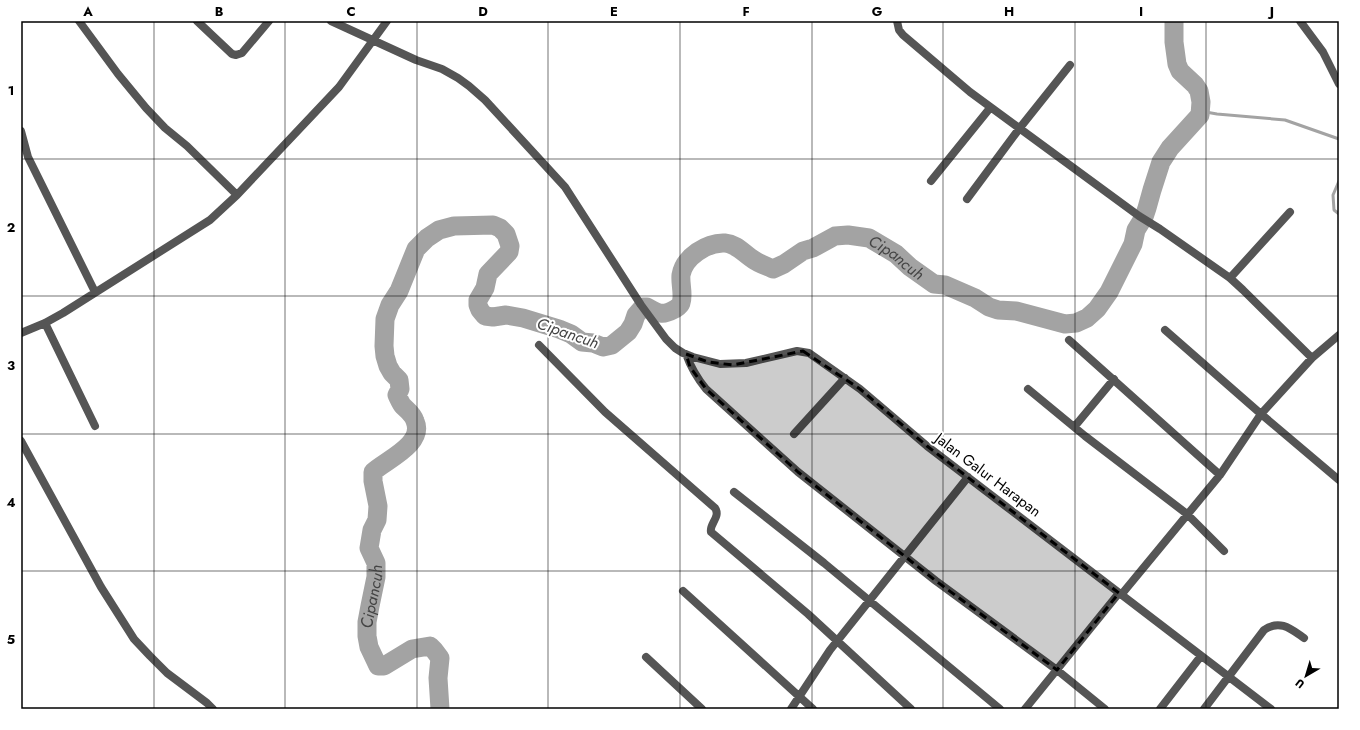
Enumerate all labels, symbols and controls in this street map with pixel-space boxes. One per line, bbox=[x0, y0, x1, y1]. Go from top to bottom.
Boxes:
text: A bbox=[82, 2, 93, 21]
text: B bbox=[215, 2, 224, 21]
text: C bbox=[346, 2, 356, 21]
text: D bbox=[478, 2, 488, 21]
text: E bbox=[610, 2, 618, 21]
text: F bbox=[742, 2, 750, 21]
text: G bbox=[872, 2, 883, 21]
text: H bbox=[1004, 2, 1014, 21]
text: I bbox=[1139, 2, 1143, 21]
text: J bbox=[1267, 2, 1274, 21]
text: 1 bbox=[8, 81, 14, 100]
text: 2 bbox=[7, 218, 15, 237]
water label: Cipancuh bbox=[864, 229, 929, 285]
water label: Cipancuh bbox=[534, 312, 602, 354]
text: 3 bbox=[7, 356, 15, 375]
street label: Jalan Galur Harapan bbox=[929, 427, 1046, 522]
text: 4 bbox=[6, 493, 16, 512]
water label: Cipancuh bbox=[356, 565, 388, 628]
text: 5 bbox=[7, 630, 15, 649]
north arrow bbox=[1286, 656, 1326, 696]
text: U bbox=[1292, 675, 1308, 693]

